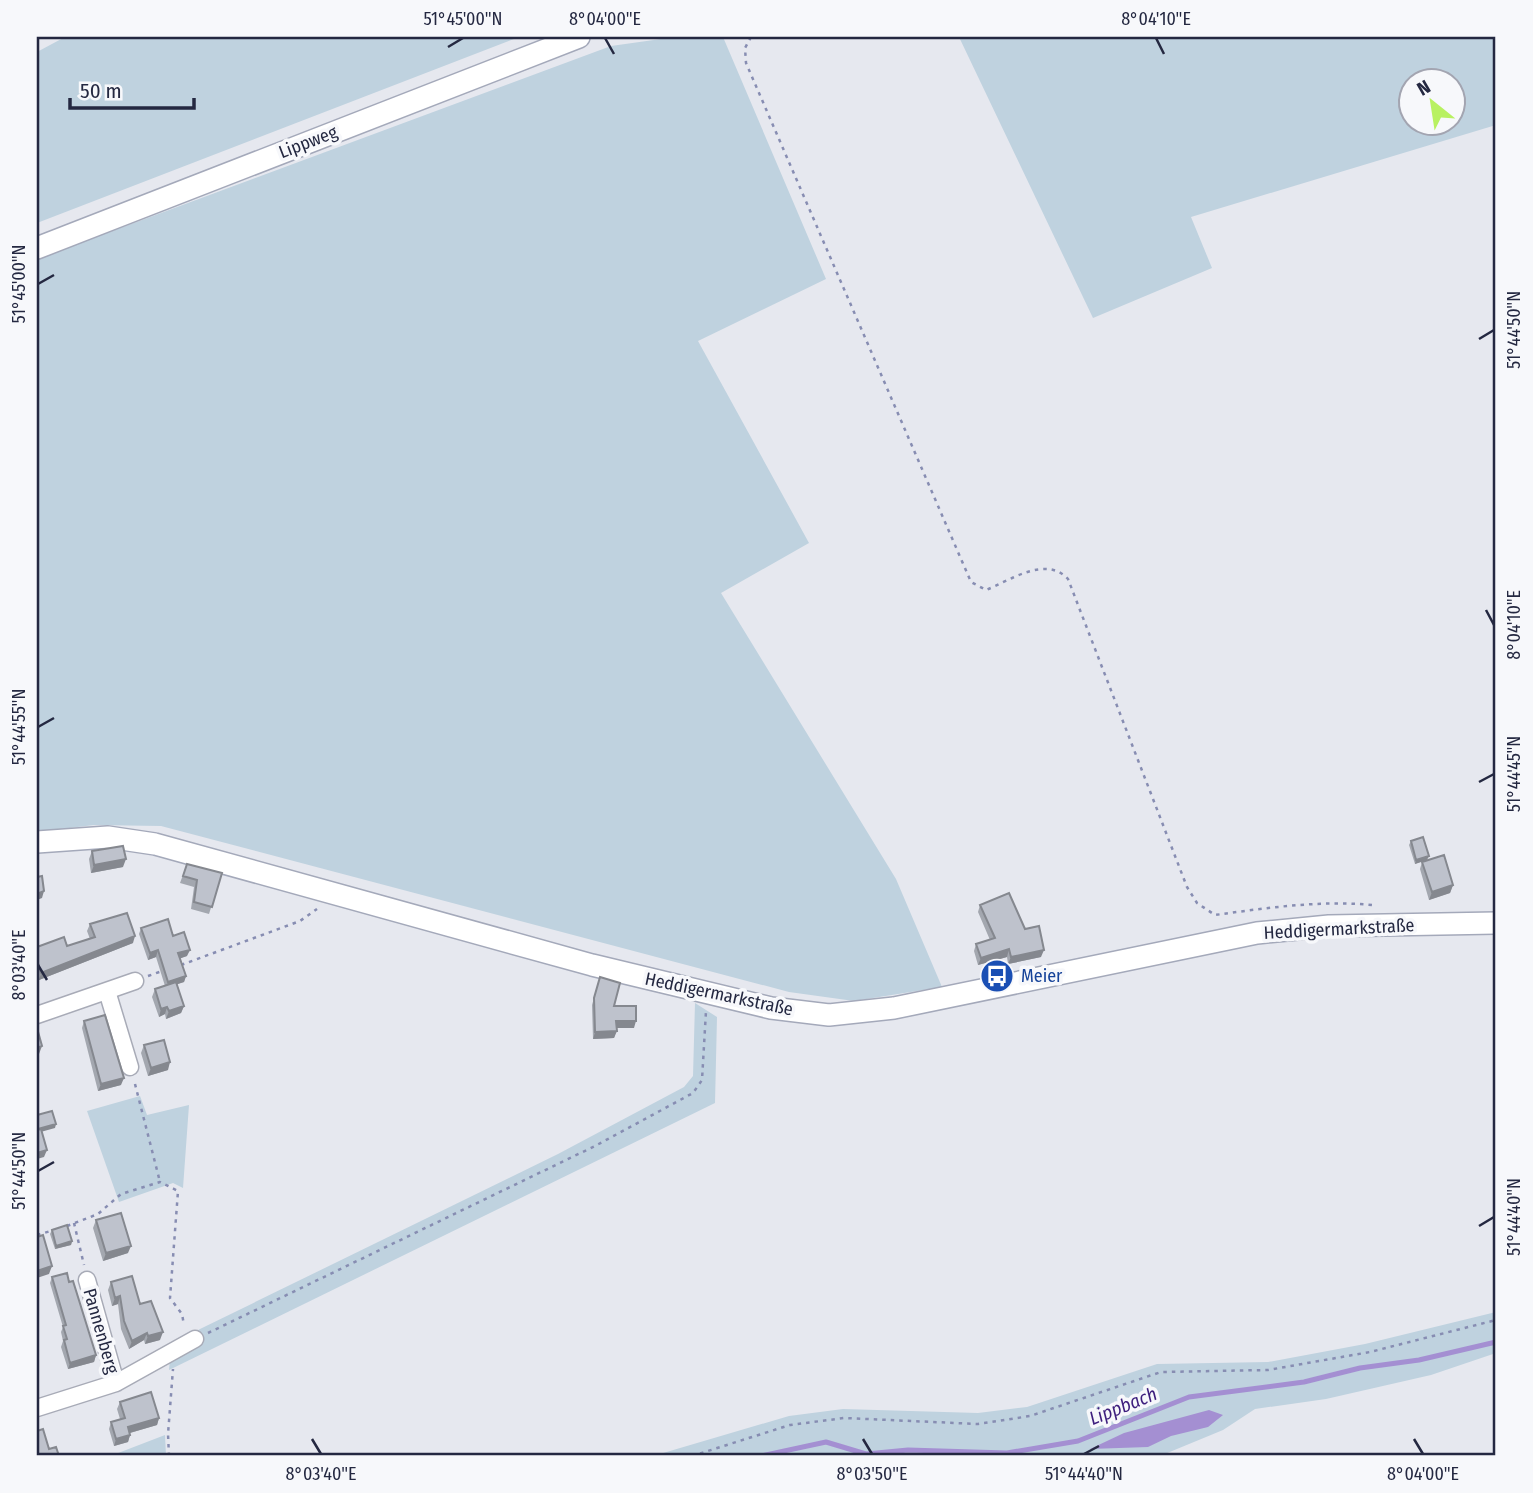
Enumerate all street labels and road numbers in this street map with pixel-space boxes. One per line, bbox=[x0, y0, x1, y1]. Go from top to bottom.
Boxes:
street label: Lippweg bbox=[276, 121, 341, 163]
street label: Heddigermarkstraße bbox=[1263, 914, 1415, 944]
street label: Heddigermarkstraße bbox=[643, 968, 795, 1020]
street label: Pannenberg bbox=[78, 1286, 124, 1377]

